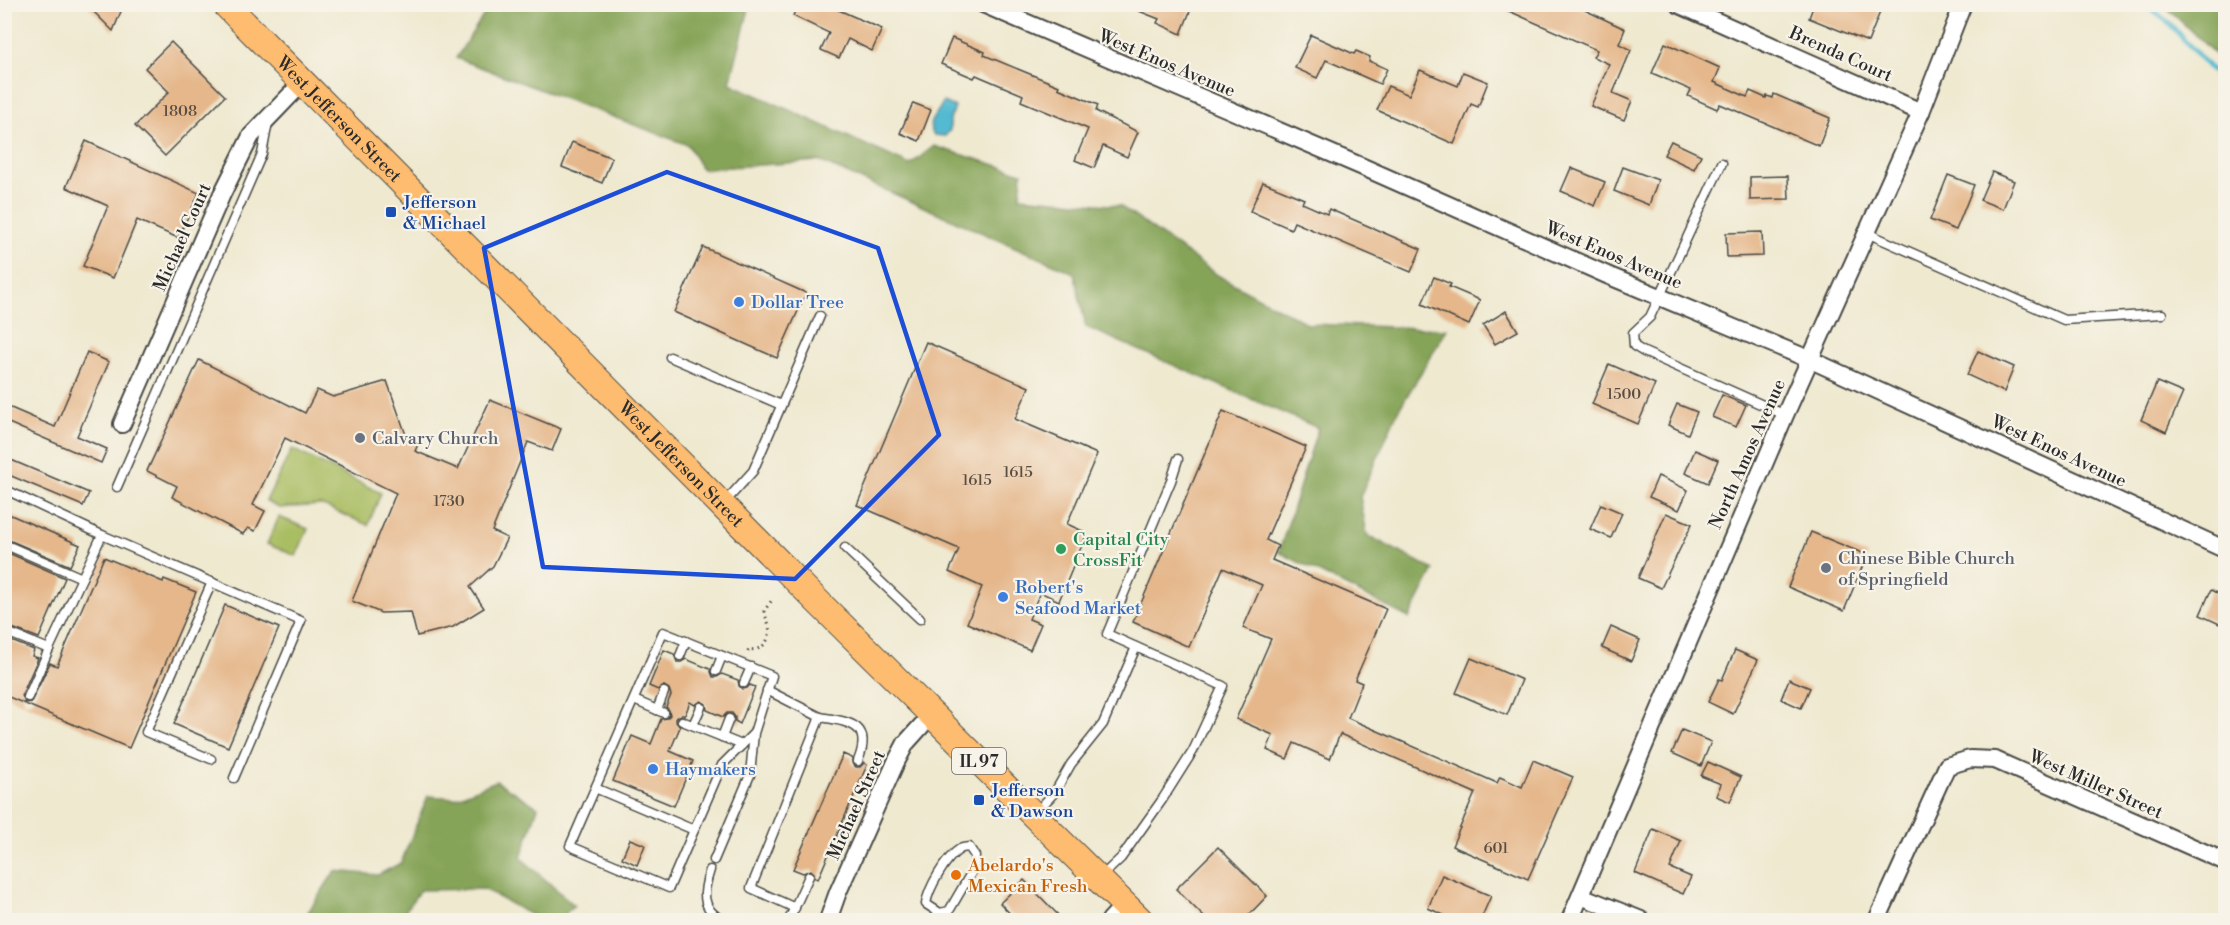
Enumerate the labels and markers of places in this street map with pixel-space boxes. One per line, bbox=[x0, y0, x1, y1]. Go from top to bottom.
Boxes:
place label: Jefferson & Michael bbox=[402, 191, 487, 235]
marker: Jefferson & Michael bbox=[384, 205, 398, 219]
place label: Dollar Tree bbox=[751, 291, 844, 314]
marker: Dollar Tree bbox=[732, 295, 746, 309]
place label: Calvary Church bbox=[372, 427, 499, 450]
marker: Calvary Church bbox=[353, 431, 367, 445]
place label: Capital City CrossFit bbox=[1073, 528, 1169, 572]
marker: Capital City CrossFit bbox=[1054, 542, 1068, 556]
place label: Chinese Bible Church of Springfield bbox=[1838, 547, 2015, 591]
marker: Chinese Bible Church of Springfield bbox=[1819, 561, 1833, 575]
place label: Robert's Seafood Market bbox=[1015, 576, 1142, 620]
marker: Robert's Seafood Market bbox=[996, 590, 1010, 604]
place label: Haymakers bbox=[665, 758, 756, 781]
marker: Haymakers bbox=[646, 762, 660, 776]
place label: Jefferson & Dawson bbox=[990, 779, 1074, 823]
marker: Jefferson & Dawson bbox=[972, 793, 986, 807]
place label: Abelardo's Mexican Fresh bbox=[967, 854, 1088, 898]
marker: Abelardo's Mexican Fresh bbox=[949, 868, 963, 882]

